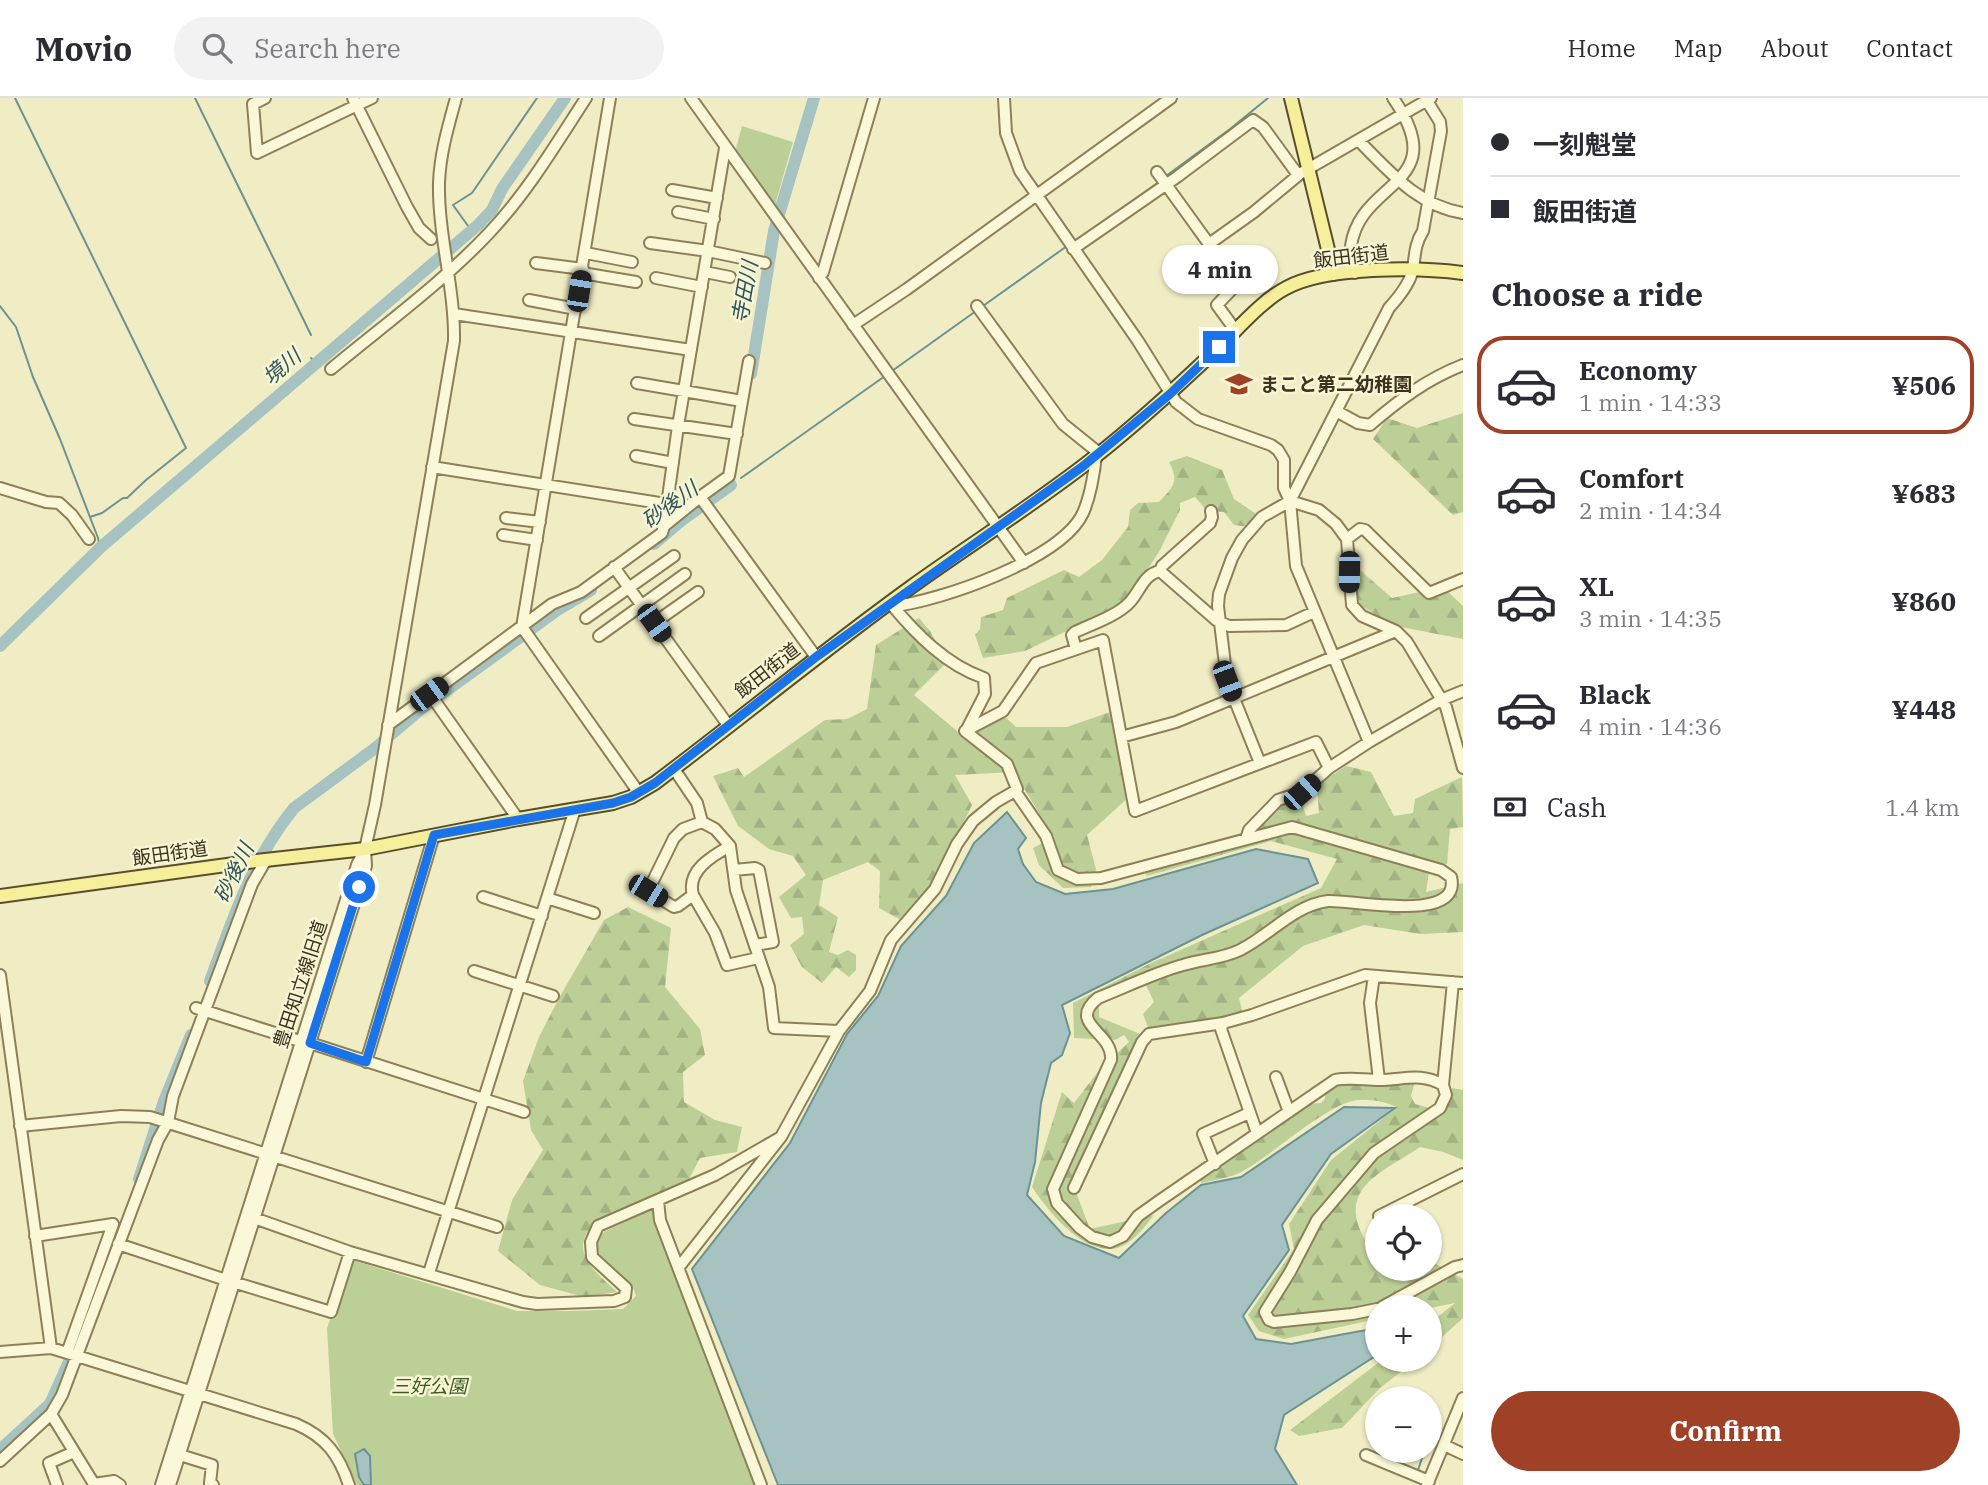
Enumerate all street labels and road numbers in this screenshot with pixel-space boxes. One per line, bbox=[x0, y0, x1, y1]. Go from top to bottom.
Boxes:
street label: 飯田街道 bbox=[1312, 239, 1390, 273]
street label: 飯田街道 bbox=[730, 637, 804, 703]
street label: 飯田街道 bbox=[131, 836, 209, 870]
street label: 豊田知立線旧道 bbox=[268, 917, 332, 1051]

